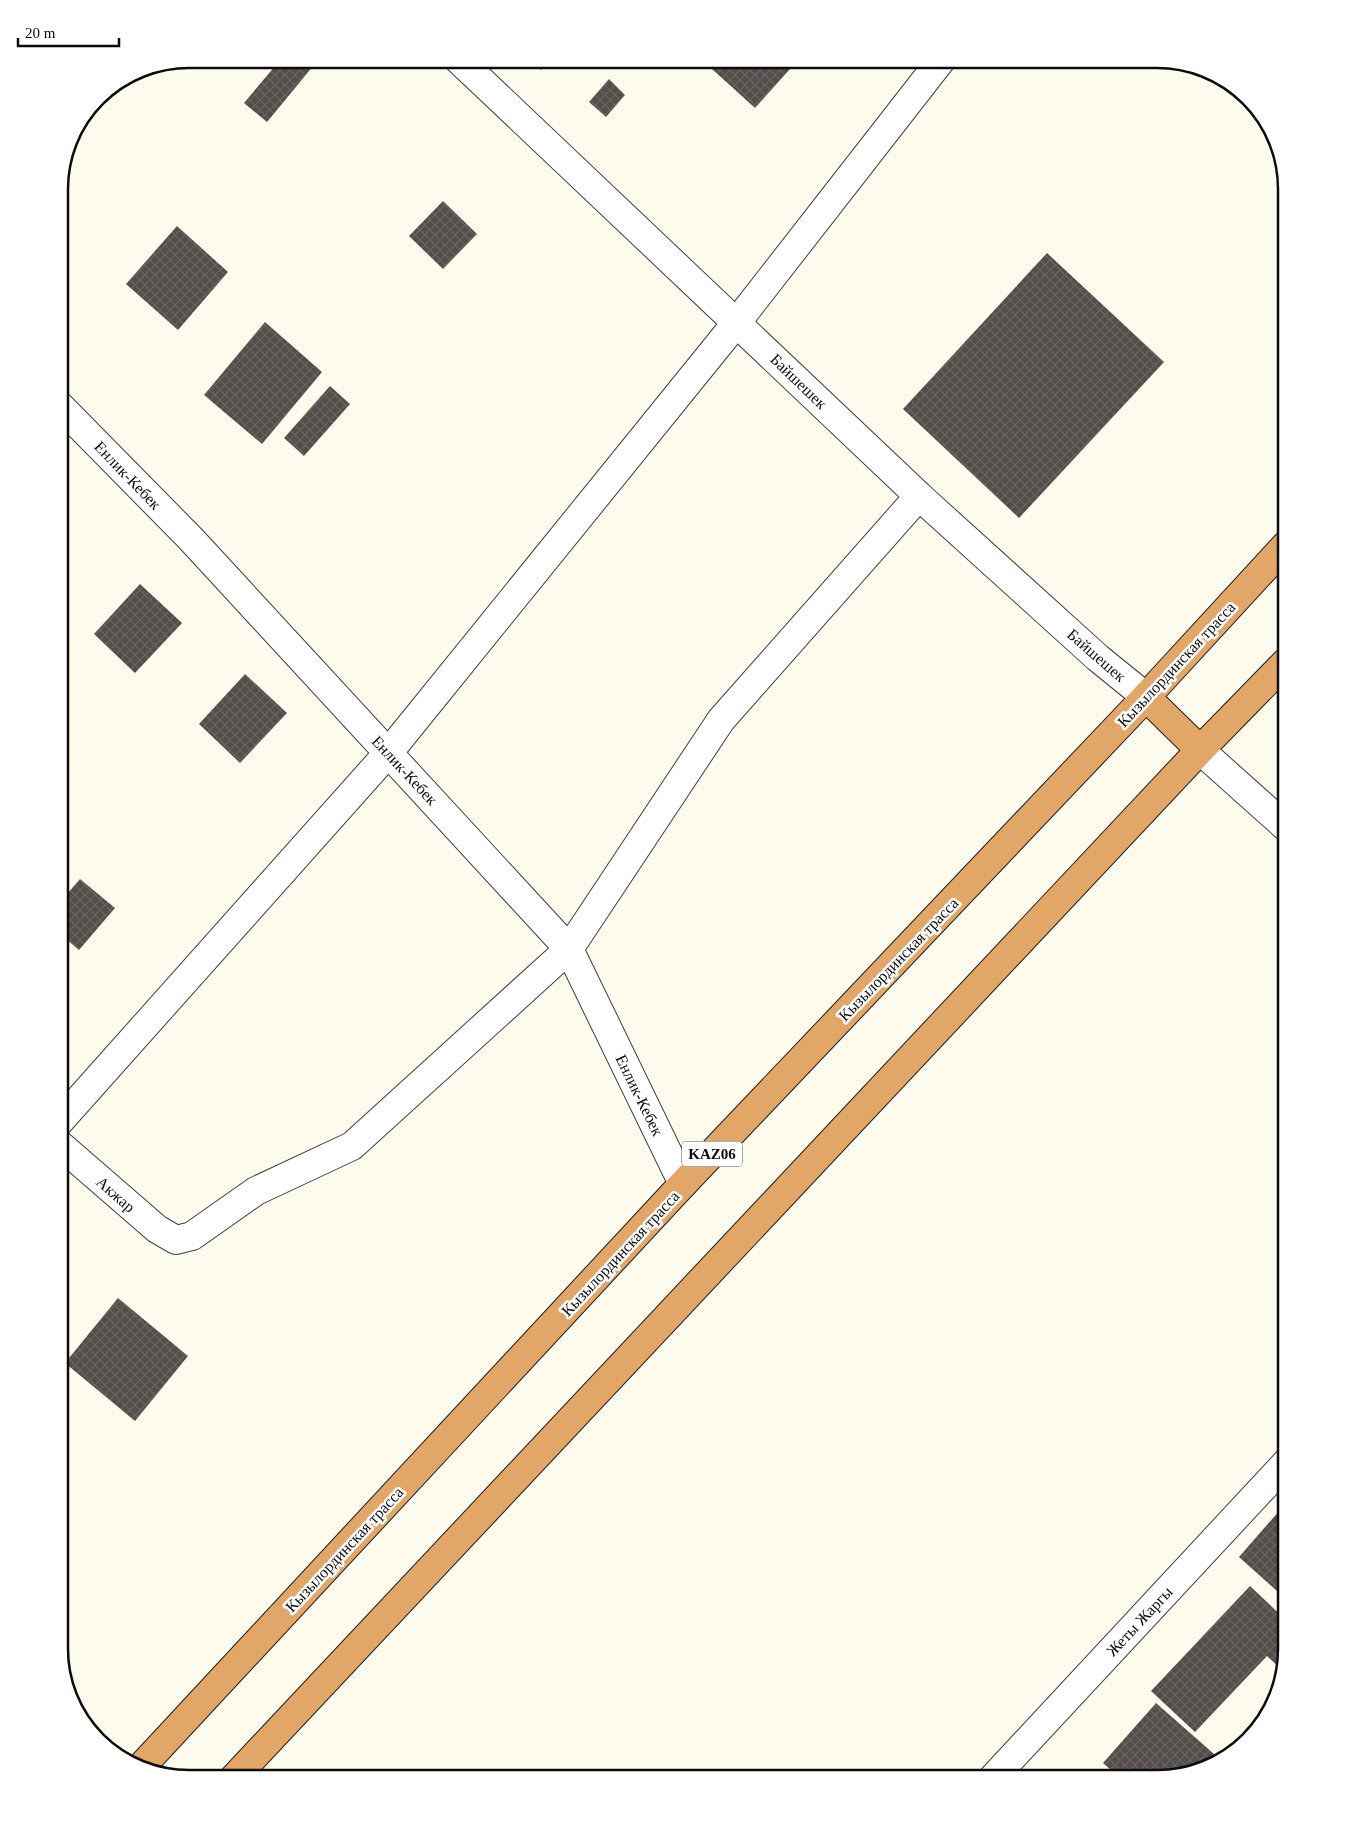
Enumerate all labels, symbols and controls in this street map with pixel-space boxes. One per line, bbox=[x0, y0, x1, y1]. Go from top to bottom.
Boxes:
scale bar bbox=[18, 15, 119, 47]
text: 20 m bbox=[25, 25, 56, 41]
street label: Байшешек bbox=[767, 350, 830, 412]
street label: Енлик-Кебек bbox=[91, 438, 164, 513]
street label: Кызылординская трасса bbox=[1114, 598, 1239, 731]
street label: Байшешек bbox=[1064, 626, 1129, 685]
street label: Енлик-Кебек bbox=[368, 732, 441, 808]
street label: Кызылординская трасса bbox=[835, 894, 962, 1025]
street label: Енлик-Кебек bbox=[613, 1052, 667, 1139]
road number: KАZ06 bbox=[682, 1142, 742, 1166]
street label: Акжар bbox=[92, 1173, 138, 1216]
street label: Кызылординская трасса bbox=[558, 1187, 683, 1320]
street label: Кызылординская трасса bbox=[282, 1483, 407, 1616]
street label: Жеты Жаргы bbox=[1103, 1583, 1177, 1660]

